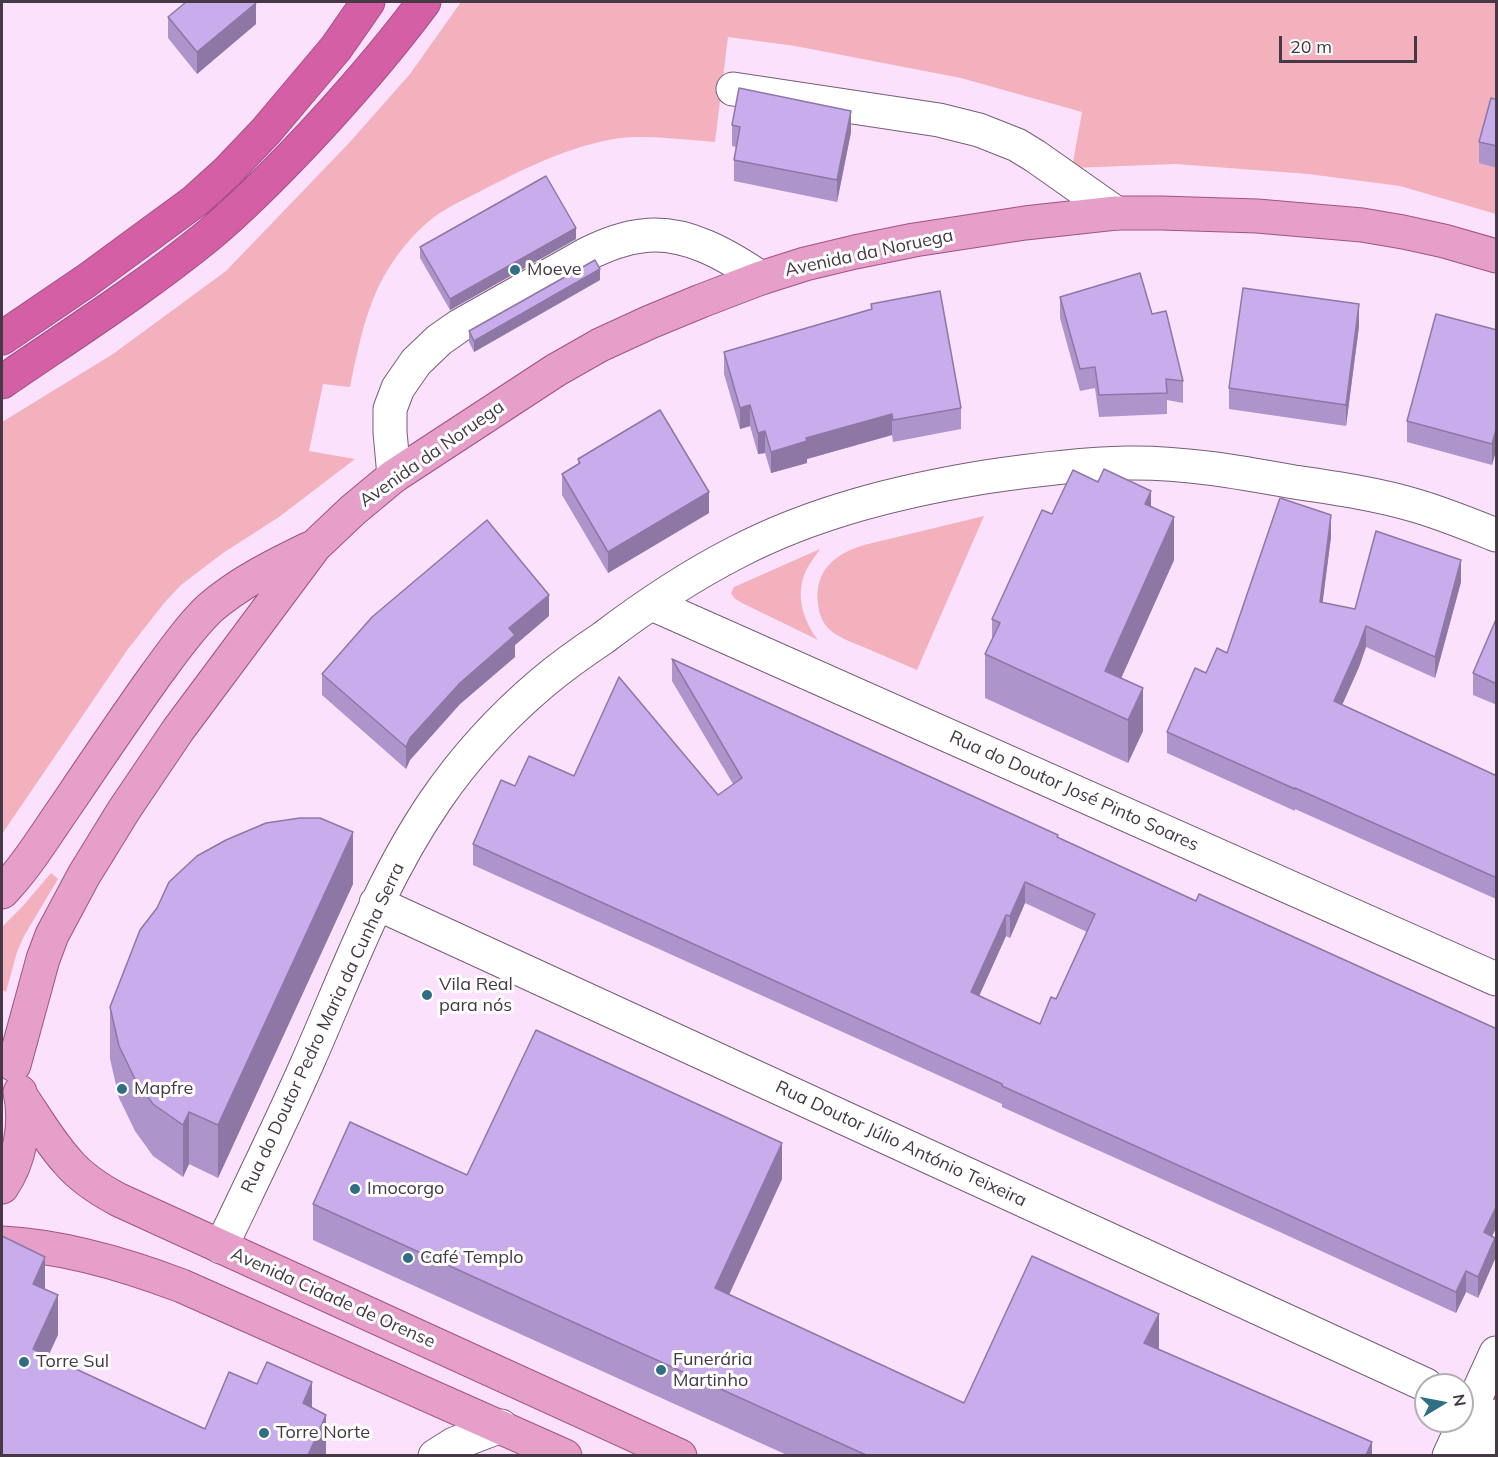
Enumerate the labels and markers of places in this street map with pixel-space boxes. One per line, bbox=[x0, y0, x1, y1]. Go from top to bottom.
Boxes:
place label: Moeve bbox=[527, 259, 582, 281]
marker: Moeve bbox=[508, 263, 522, 277]
place label: Vila Real para nós bbox=[439, 974, 513, 1016]
marker: Vila Real para nós bbox=[420, 988, 434, 1002]
place label: Mapfre bbox=[134, 1078, 193, 1100]
marker: Mapfre bbox=[115, 1082, 129, 1096]
place label: Imocorgo bbox=[367, 1178, 444, 1200]
marker: Imocorgo bbox=[348, 1182, 362, 1196]
place label: Café Templo bbox=[420, 1247, 524, 1269]
marker: Café Templo bbox=[401, 1251, 415, 1265]
place label: Funerária Martinho bbox=[673, 1349, 753, 1392]
place label: Torre Sul bbox=[36, 1351, 109, 1373]
marker: Torre Sul bbox=[17, 1355, 31, 1369]
marker: Funerária Martinho bbox=[654, 1363, 668, 1377]
place label: Torre Norte bbox=[276, 1422, 370, 1444]
marker: Torre Norte bbox=[257, 1426, 271, 1440]

